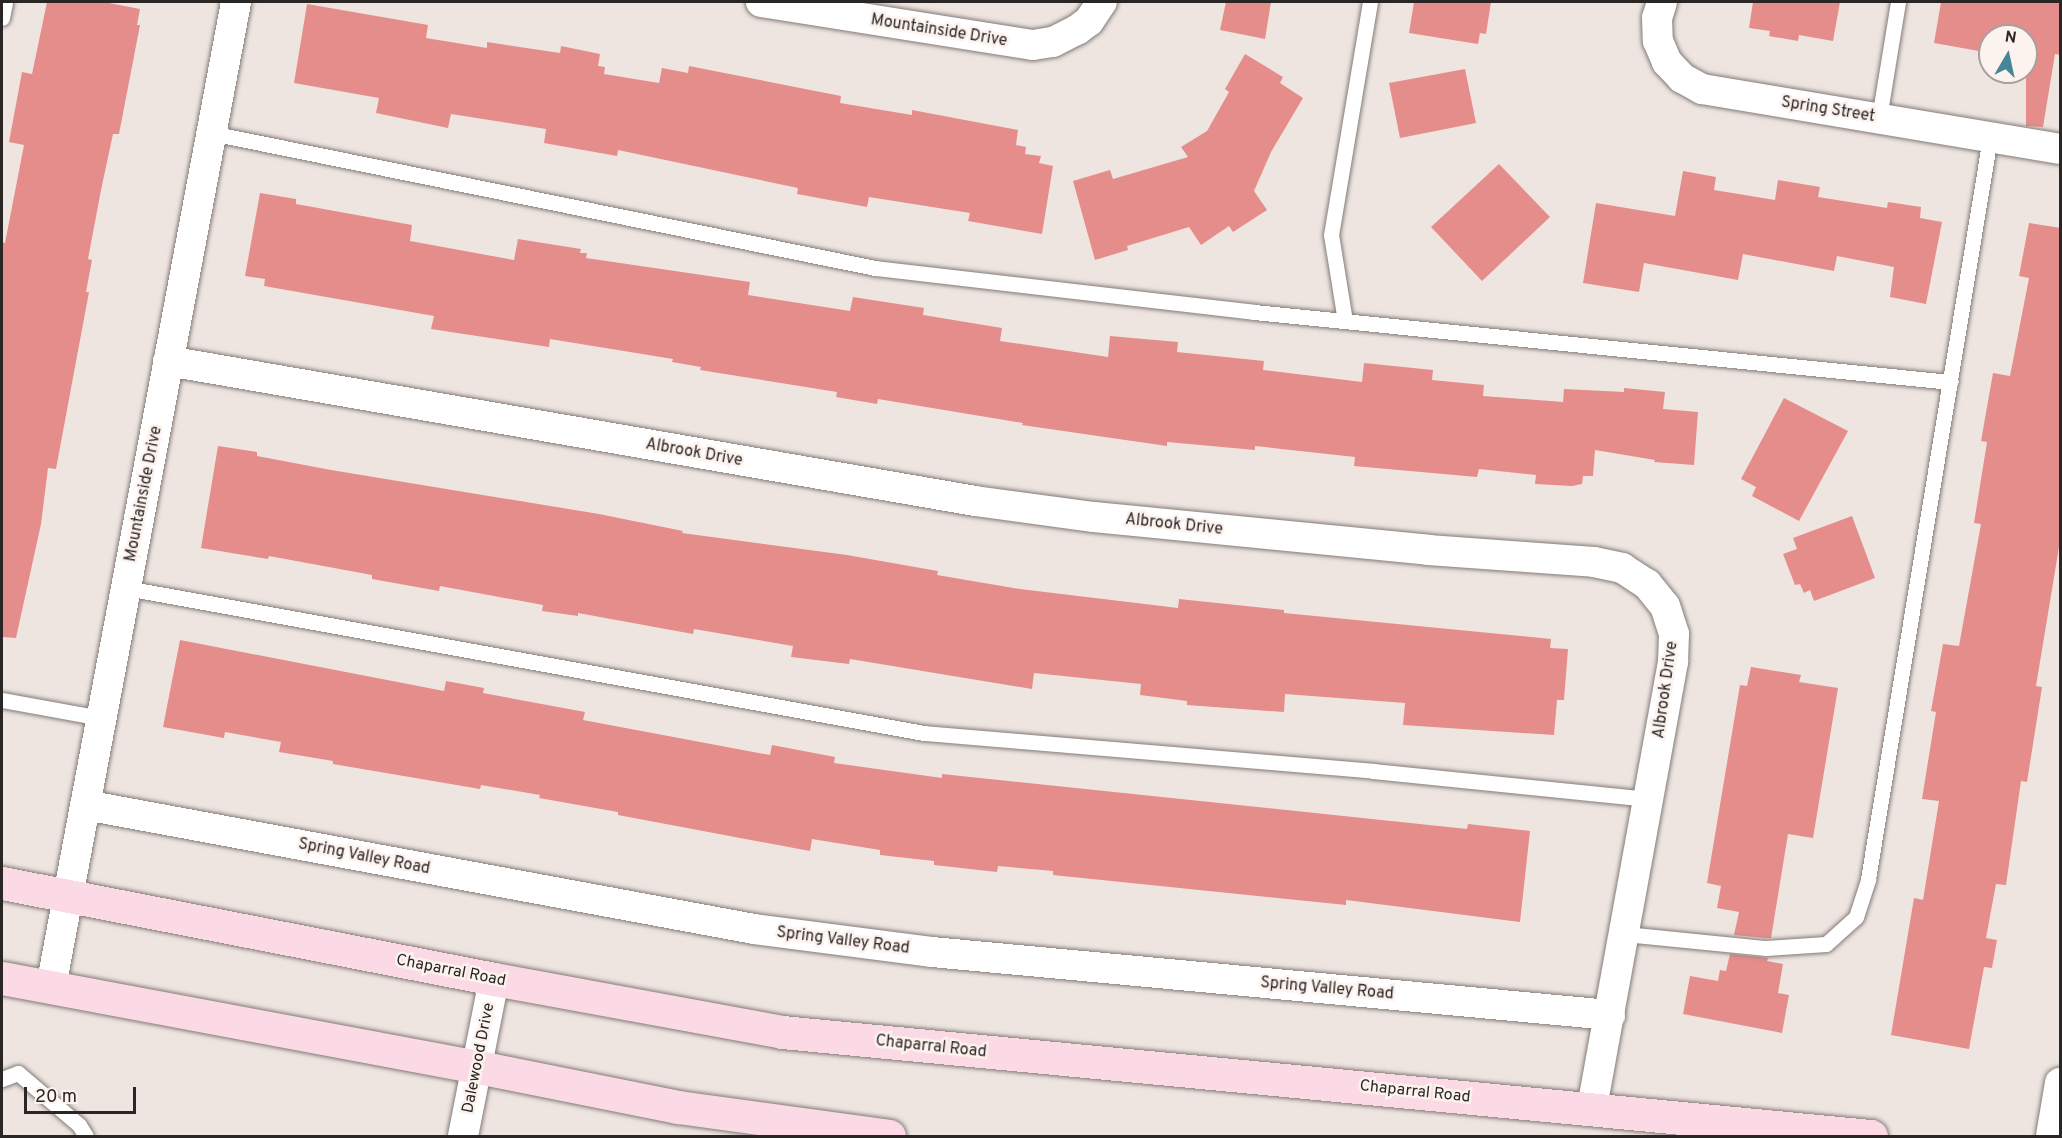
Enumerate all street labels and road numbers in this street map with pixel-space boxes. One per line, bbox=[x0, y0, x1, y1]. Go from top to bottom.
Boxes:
street label: Mountainside Drive bbox=[869, 11, 1009, 51]
street label: Spring Street bbox=[1780, 93, 1876, 127]
street label: Mountainside Drive bbox=[121, 424, 167, 564]
street label: Albrook Drive bbox=[644, 435, 744, 471]
street label: Albrook Drive bbox=[1124, 510, 1224, 540]
street label: Albrook Drive bbox=[1650, 640, 1682, 740]
street label: Spring Valley Road bbox=[296, 835, 432, 879]
street label: Spring Valley Road bbox=[775, 923, 911, 959]
street label: Chaparral Road bbox=[394, 951, 508, 991]
street label: Spring Valley Road bbox=[1259, 974, 1395, 1004]
street label: Dalewood Drive bbox=[459, 1001, 499, 1115]
street label: Chaparral Road bbox=[875, 1032, 987, 1062]
street label: Chaparral Road bbox=[1359, 1077, 1471, 1107]

